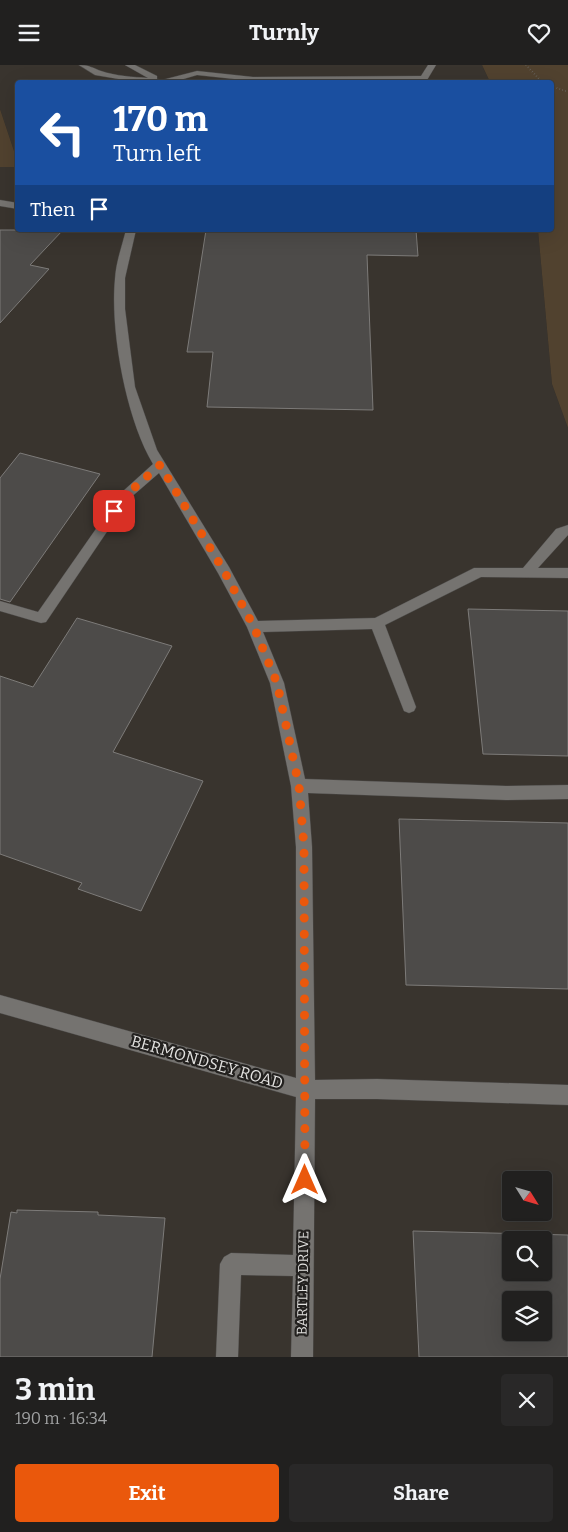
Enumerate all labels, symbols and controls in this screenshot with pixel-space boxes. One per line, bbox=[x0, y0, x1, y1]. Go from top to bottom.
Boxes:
icon: menu bbox=[15, 19, 43, 47]
text: Turnly bbox=[249, 19, 319, 46]
icon: heart bbox=[525, 19, 553, 47]
text: 170 m bbox=[113, 98, 208, 140]
icon: left bbox=[30, 100, 95, 165]
text: Turn left bbox=[113, 140, 201, 167]
icon: arrive bbox=[85, 195, 113, 223]
text: Then bbox=[30, 198, 75, 221]
pin bbox=[93, 490, 135, 532]
icon: arrive bbox=[100, 497, 128, 525]
street label: BERMONDSEY ROAD bbox=[129, 1031, 285, 1093]
position arrow bbox=[278, 1153, 330, 1205]
north arrow bbox=[502, 1171, 552, 1221]
map controls bbox=[502, 1171, 552, 1341]
street label: BARTLEY DRIVE bbox=[294, 1231, 312, 1335]
button: search bbox=[502, 1231, 552, 1281]
button: layers bbox=[502, 1291, 552, 1341]
text: 3 min bbox=[15, 1372, 95, 1408]
button: close bbox=[501, 1374, 553, 1426]
text: 190 m · 16:34 bbox=[15, 1409, 107, 1428]
button: Exit bbox=[15, 1464, 279, 1522]
button: Share bbox=[289, 1464, 553, 1522]

